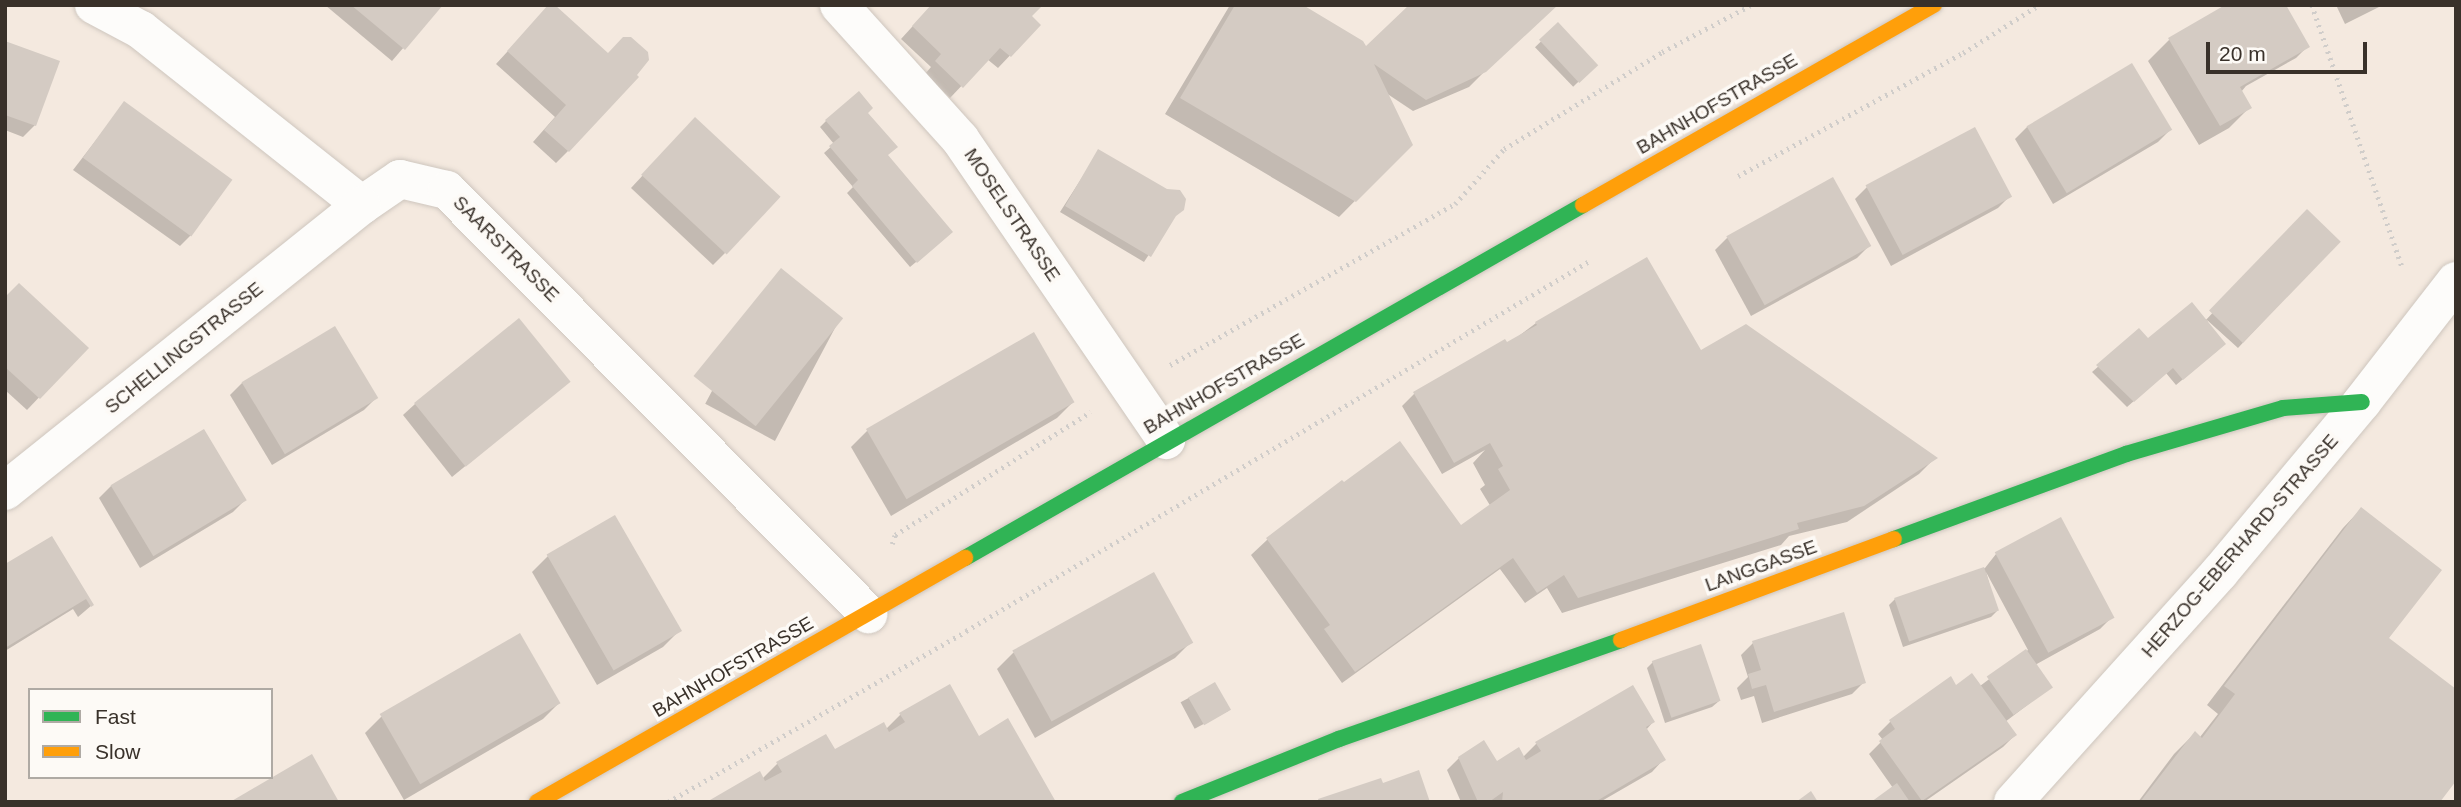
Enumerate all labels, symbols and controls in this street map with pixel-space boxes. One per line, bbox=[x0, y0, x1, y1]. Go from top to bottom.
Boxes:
scale bar bbox=[2209, 28, 2370, 72]
text: 20 m bbox=[2219, 42, 2266, 65]
street label: BAHNHOFSTRASSE bbox=[1633, 49, 1801, 159]
street label: MOSELSTRASSE bbox=[959, 144, 1065, 286]
street label: SAARSTRASSE bbox=[448, 191, 564, 307]
street label: SCHELLINGSTRASSE bbox=[101, 277, 267, 419]
street label: BAHNHOFSTRASSE bbox=[1140, 329, 1308, 439]
street label: HERZOG-EBERHARD-STRASSE bbox=[2137, 430, 2343, 662]
street label: LANGGASSE bbox=[1702, 535, 1820, 597]
street label: BAHNHOFSTRASSE bbox=[649, 612, 817, 722]
legend bbox=[28, 688, 273, 779]
text: Fast bbox=[95, 705, 136, 728]
text: Slow bbox=[95, 740, 141, 763]

